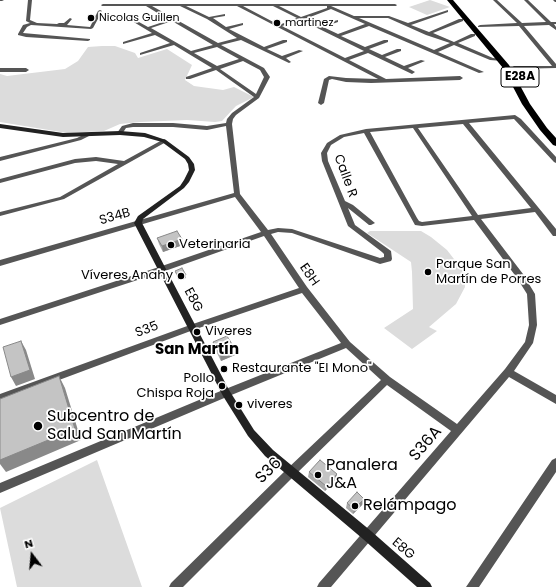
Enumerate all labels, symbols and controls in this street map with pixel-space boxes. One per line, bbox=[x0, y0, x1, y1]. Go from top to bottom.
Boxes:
place label: Nicolas Guillen bbox=[99, 11, 180, 25]
marker: Nicolas Guillen bbox=[86, 13, 96, 23]
place label: martinez bbox=[285, 16, 333, 30]
marker: martinez bbox=[272, 18, 282, 28]
road number: E28A bbox=[501, 67, 539, 87]
street label: Calle R bbox=[330, 152, 360, 200]
street label: S34B bbox=[98, 205, 132, 229]
place label: Veterinaria bbox=[179, 237, 251, 253]
marker: Veterinaria bbox=[166, 240, 176, 250]
place label: Parque San Martín de Porres bbox=[436, 257, 541, 288]
street label: E8H bbox=[296, 261, 322, 289]
marker: Parque San Martín de Porres bbox=[423, 267, 433, 277]
place label: Víveres Anahy bbox=[81, 268, 173, 284]
marker: Víveres Anahy bbox=[176, 271, 186, 281]
street label: E8G bbox=[180, 285, 206, 315]
street label: S35 bbox=[133, 319, 161, 341]
place label: Viveres bbox=[205, 324, 252, 340]
marker: Viveres bbox=[192, 327, 202, 337]
district label: San Martín bbox=[155, 341, 239, 359]
place label: Restaurante "El Mono" bbox=[232, 361, 372, 377]
marker: Restaurante "El Mono" bbox=[219, 364, 229, 374]
place label: Pollo Chispa Roja bbox=[136, 371, 214, 402]
marker: Pollo Chispa Roja bbox=[217, 381, 227, 391]
place label: viveres bbox=[247, 397, 293, 413]
marker: viveres bbox=[234, 400, 244, 410]
place label: Subcentro de Salud San Martín bbox=[47, 407, 182, 445]
marker: Subcentro de Salud San Martín bbox=[32, 420, 44, 432]
street label: S36A bbox=[406, 423, 446, 465]
street label: S36 bbox=[252, 454, 286, 488]
place label: Panalera J&A bbox=[326, 456, 398, 494]
marker: Panalera J&A bbox=[313, 470, 323, 480]
place label: Relámpago bbox=[363, 496, 457, 516]
marker: Relámpago bbox=[350, 501, 360, 511]
north arrow bbox=[12, 535, 52, 575]
text: N bbox=[23, 535, 35, 552]
street label: E8G bbox=[388, 535, 418, 563]

